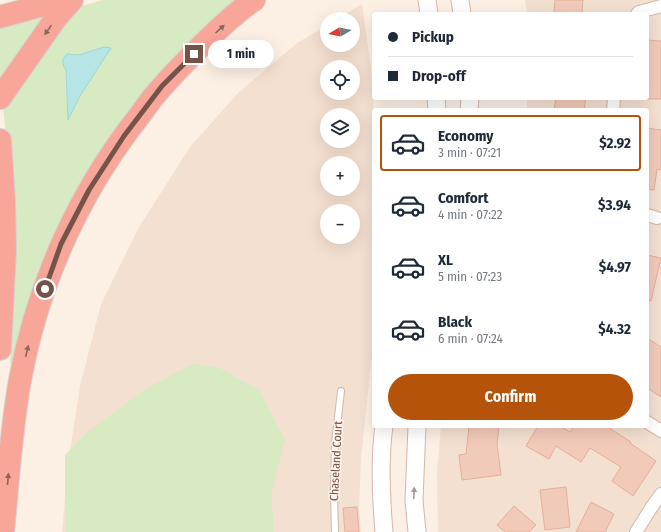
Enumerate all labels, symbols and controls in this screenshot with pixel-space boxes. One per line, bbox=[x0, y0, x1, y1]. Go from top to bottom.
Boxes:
north arrow bbox=[320, 12, 360, 52]
map controls bbox=[320, 12, 360, 244]
one-way arrow bbox=[215, 24, 226, 33]
one-way arrow bbox=[44, 25, 52, 35]
text: Pickup bbox=[412, 28, 454, 46]
callout: 1 min bbox=[208, 40, 274, 68]
route end bbox=[185, 45, 203, 63]
text: 1 min bbox=[227, 46, 255, 61]
button: locate bbox=[320, 60, 360, 100]
text: Drop-off bbox=[412, 67, 466, 85]
button: layers bbox=[320, 108, 360, 148]
icon: car bbox=[390, 125, 426, 161]
text: Economy bbox=[438, 127, 493, 145]
text: $2.92 bbox=[599, 134, 631, 152]
text: 3 min · 07:21 bbox=[438, 145, 501, 160]
button: + bbox=[320, 156, 360, 196]
icon: car bbox=[390, 187, 426, 223]
text: Comfort bbox=[438, 189, 489, 207]
text: $3.94 bbox=[598, 196, 631, 214]
button: − bbox=[320, 204, 360, 244]
text: 4 min · 07:22 bbox=[438, 207, 502, 222]
icon: car bbox=[390, 249, 426, 285]
text: XL bbox=[438, 251, 453, 269]
text: $4.97 bbox=[599, 258, 631, 276]
text: 5 min · 07:23 bbox=[438, 269, 502, 284]
route start bbox=[36, 280, 54, 298]
icon: car bbox=[390, 311, 426, 347]
text: Black bbox=[438, 313, 472, 331]
text: $4.32 bbox=[598, 320, 631, 338]
text: 6 min · 07:24 bbox=[438, 331, 503, 346]
one-way arrow bbox=[24, 345, 30, 357]
button: Confirm bbox=[388, 374, 633, 420]
street label: Chaseland Court bbox=[327, 420, 345, 501]
one-way arrow bbox=[4, 473, 11, 485]
one-way arrow bbox=[411, 487, 418, 499]

